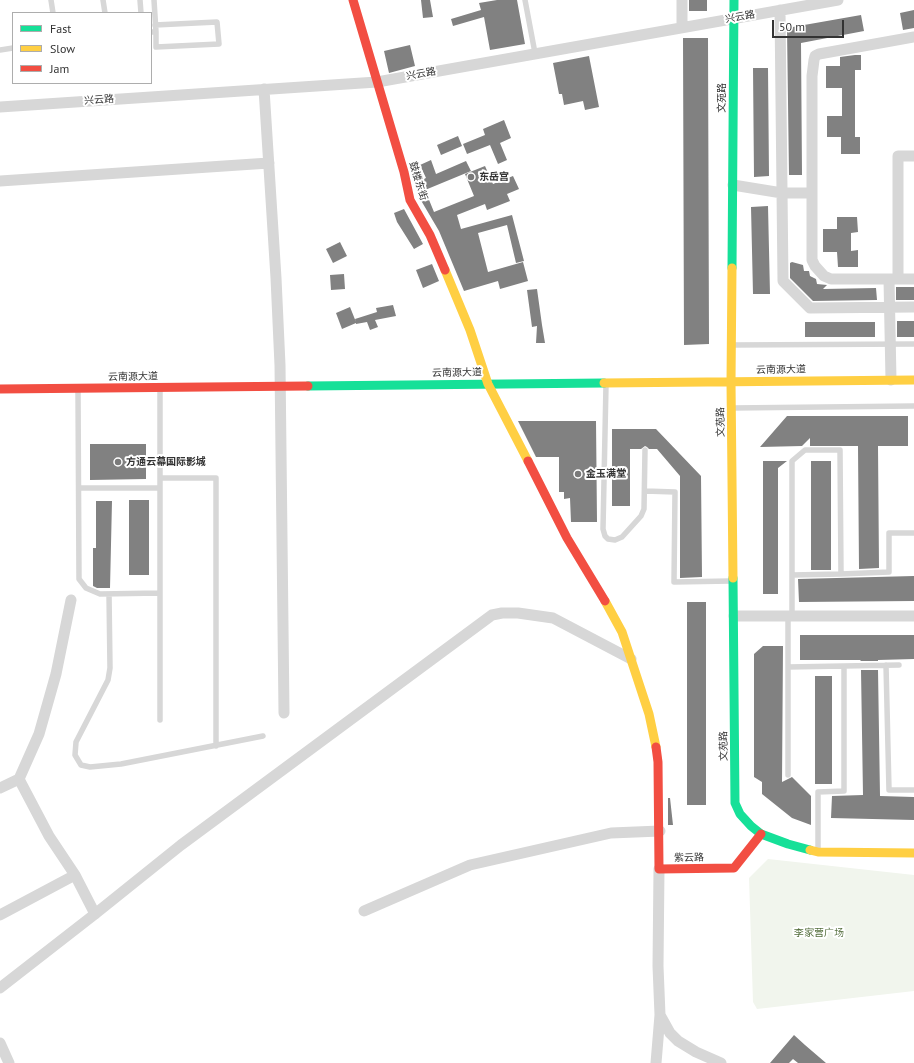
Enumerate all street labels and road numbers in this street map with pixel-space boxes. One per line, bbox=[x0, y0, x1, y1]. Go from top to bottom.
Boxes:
street label: 兴云路 bbox=[724, 8, 756, 26]
street label: 兴云路 bbox=[405, 65, 437, 83]
street label: 文苑路 bbox=[716, 83, 728, 113]
street label: 兴云路 bbox=[84, 93, 114, 107]
street label: 鼓楼东街 bbox=[406, 160, 430, 202]
street label: 云南源大道 bbox=[756, 364, 806, 376]
street label: 云南源大道 bbox=[432, 367, 482, 379]
street label: 云南源大道 bbox=[108, 371, 158, 383]
street label: 文苑路 bbox=[715, 407, 727, 437]
street label: 文苑路 bbox=[718, 731, 730, 761]
street label: 紫云路 bbox=[674, 852, 704, 864]

